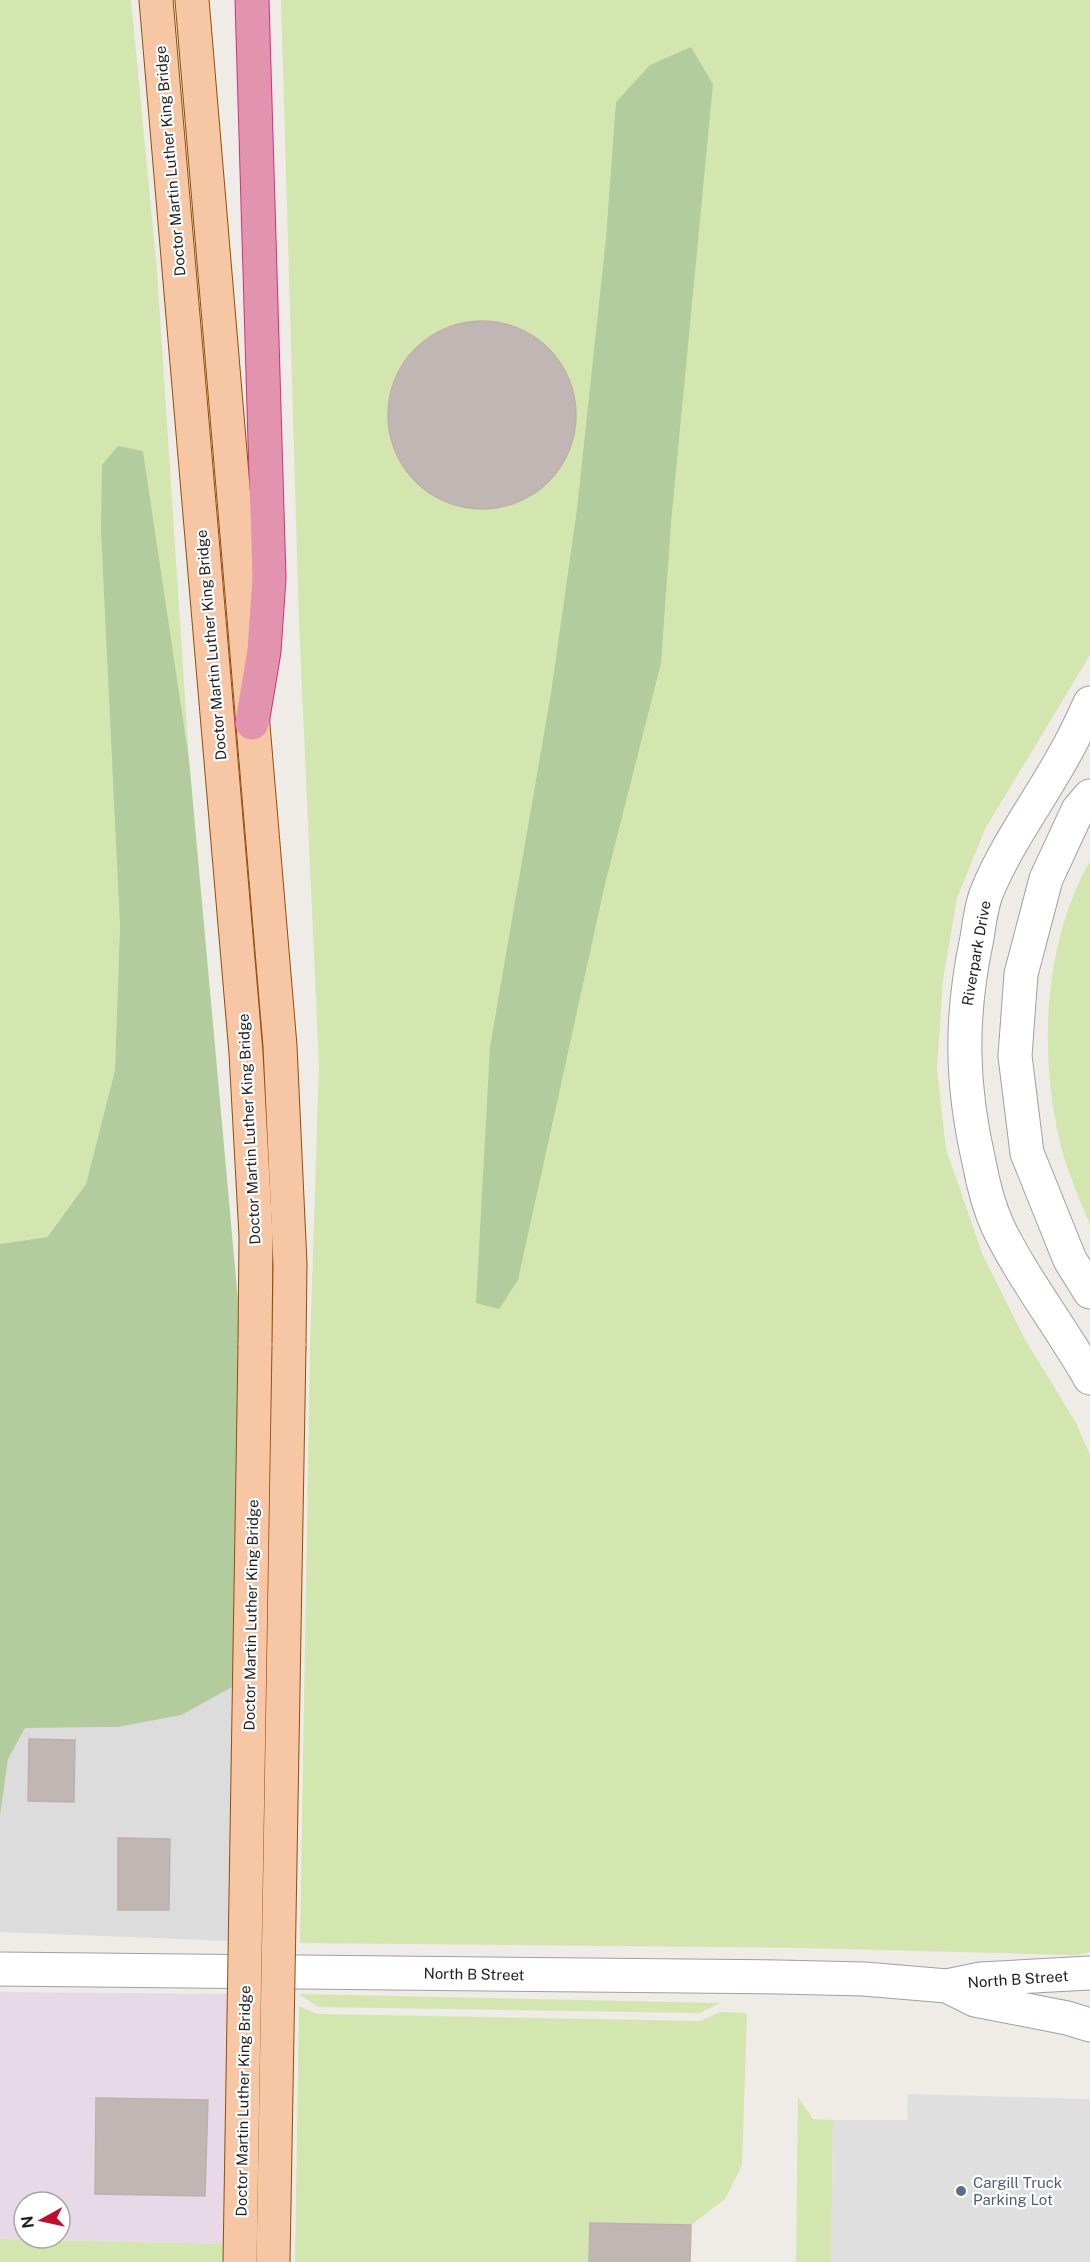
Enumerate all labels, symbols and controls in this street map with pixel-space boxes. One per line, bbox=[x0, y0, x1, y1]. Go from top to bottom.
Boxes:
street label: Doctor Martin Luther King Bridge bbox=[151, 45, 189, 277]
street label: Doctor Martin Luther King Bridge bbox=[192, 529, 230, 761]
street label: Riverpark Drive bbox=[958, 899, 994, 1007]
street label: Doctor Martin Luther King Bridge bbox=[234, 1013, 264, 1245]
street label: Doctor Martin Luther King Bridge bbox=[240, 1499, 262, 1731]
street label: North B Street bbox=[423, 1965, 525, 1983]
street label: North B Street bbox=[967, 1967, 1069, 1991]
street label: Doctor Martin Luther King Bridge bbox=[232, 1985, 254, 2217]
place label: Cargill Truck Parking Lot bbox=[973, 2174, 1062, 2208]
marker: Cargill Truck Parking Lot bbox=[954, 2184, 968, 2198]
north arrow bbox=[12, 2190, 72, 2250]
text: N bbox=[17, 2214, 38, 2230]

